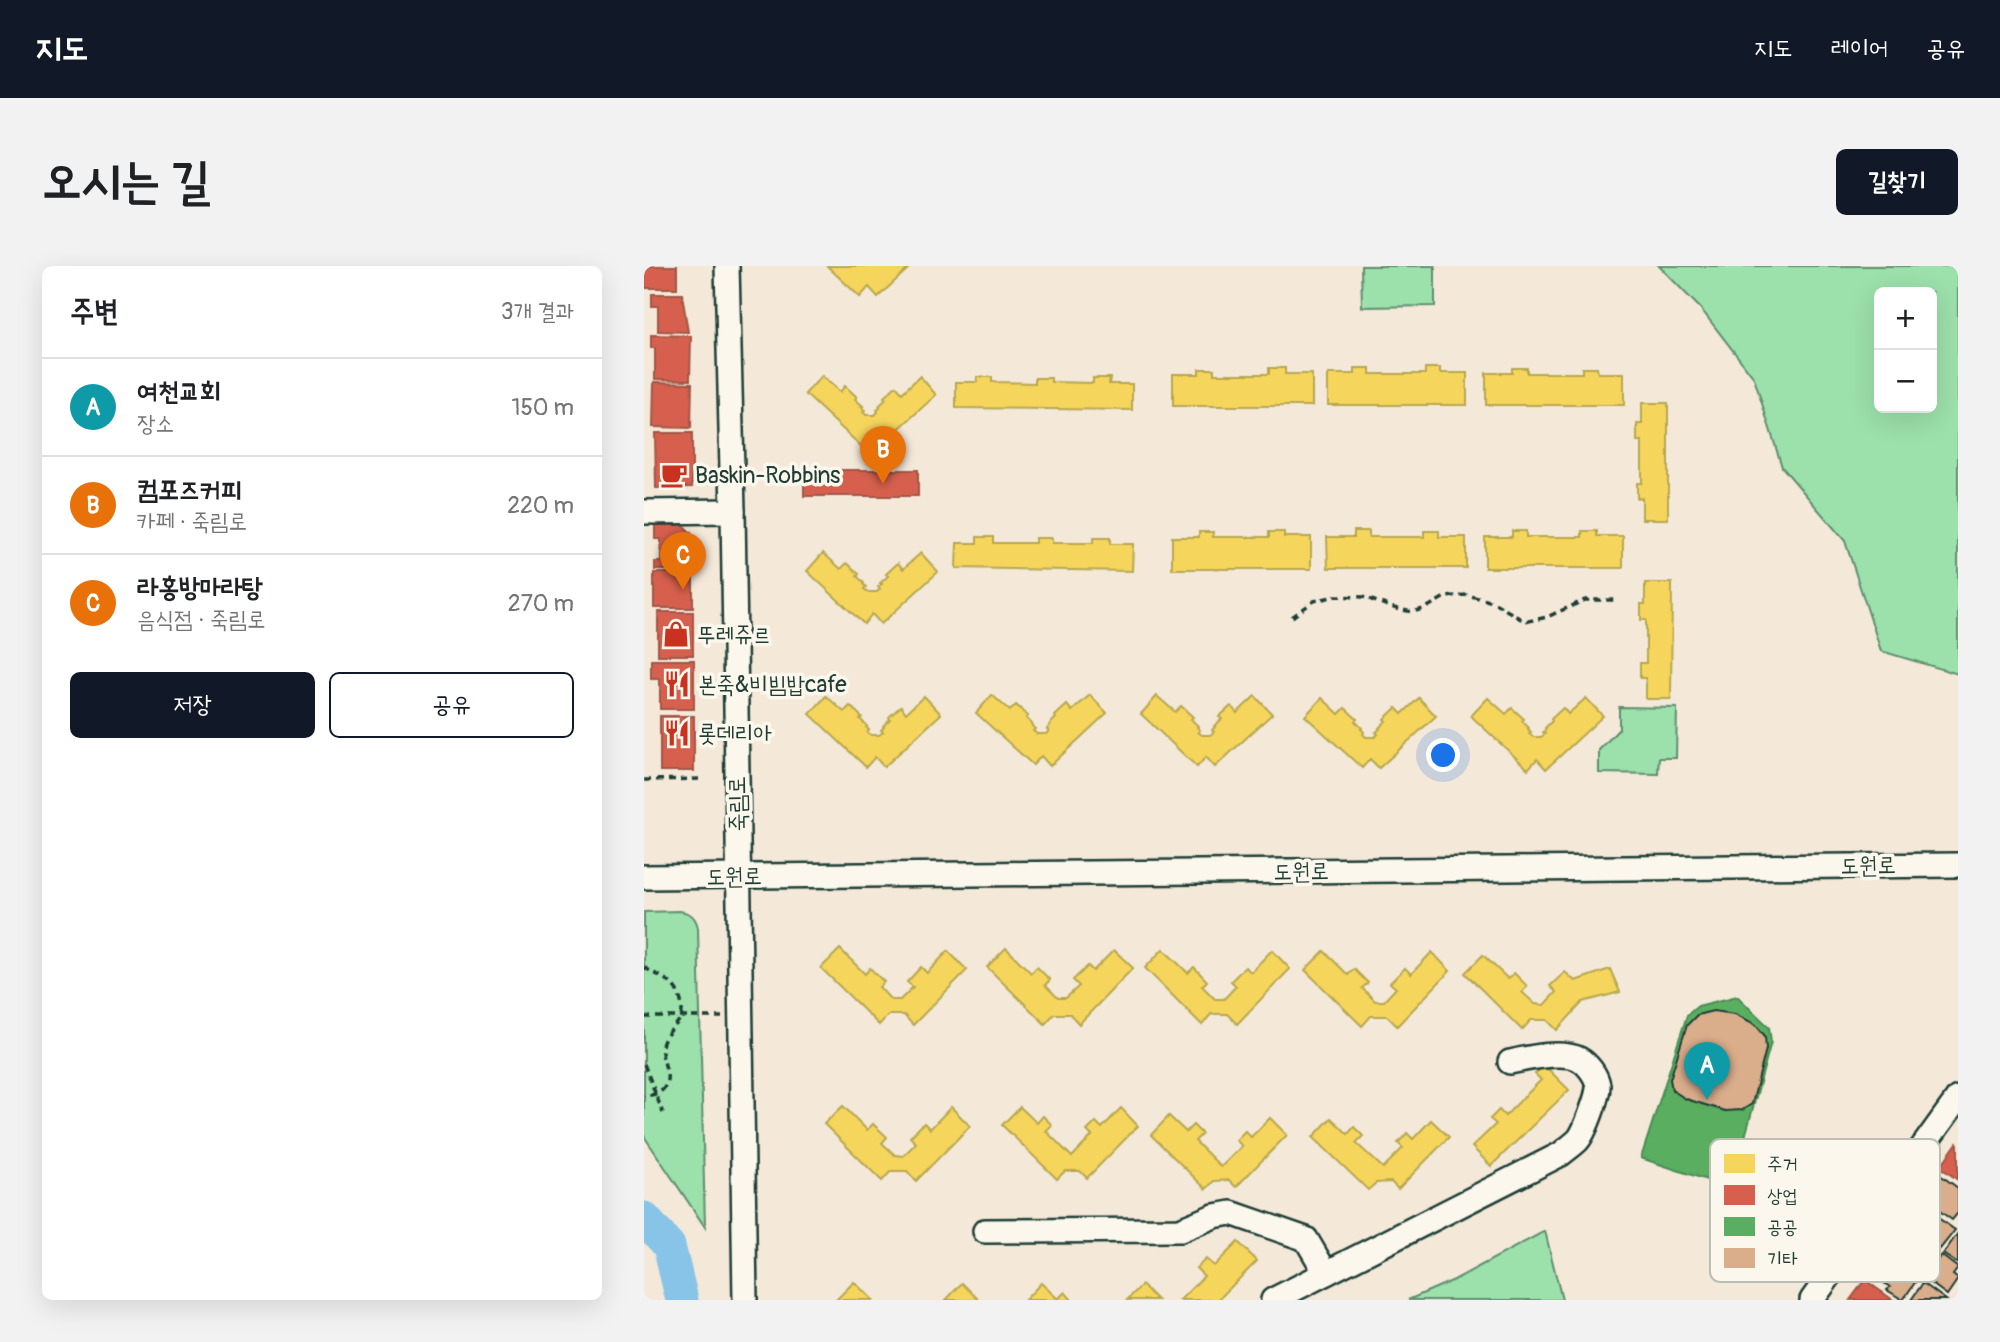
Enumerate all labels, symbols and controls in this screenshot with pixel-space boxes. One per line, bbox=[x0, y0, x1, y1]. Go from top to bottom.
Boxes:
text: 지도 bbox=[35, 28, 88, 69]
text: 지도 bbox=[1754, 34, 1792, 63]
text: 레이어 bbox=[1830, 34, 1888, 63]
text: 공유 bbox=[1926, 34, 1965, 63]
button: 길찾기 bbox=[1836, 149, 1958, 215]
text: 오시는 길 bbox=[42, 151, 210, 212]
map controls bbox=[1874, 287, 1937, 413]
button: + bbox=[1874, 287, 1937, 350]
text: 주변 bbox=[70, 293, 118, 330]
text: 3개 결과 bbox=[501, 297, 574, 326]
button: − bbox=[1874, 350, 1937, 413]
text: 여천교회 bbox=[137, 376, 221, 408]
text: A bbox=[86, 393, 100, 422]
text: 150 m bbox=[511, 393, 574, 422]
text: 장소 bbox=[137, 409, 174, 438]
pin: B bbox=[860, 426, 906, 484]
cafe icon: Baskin-Robbins bbox=[659, 460, 689, 490]
place label: Baskin-Robbins bbox=[695, 461, 840, 490]
text: 컴포즈커피 bbox=[137, 474, 242, 506]
text: B bbox=[86, 491, 100, 520]
text: 220 m bbox=[507, 491, 574, 520]
text: 카페 · 죽림로 bbox=[137, 507, 247, 536]
pin: C bbox=[660, 532, 706, 590]
text: 라홍방마라탕 bbox=[137, 572, 263, 604]
text: C bbox=[86, 589, 100, 618]
text: 270 m bbox=[508, 589, 574, 618]
text: 음식점 · 죽림로 bbox=[137, 605, 265, 634]
shop icon: 뚜레쥬르 bbox=[661, 619, 691, 649]
place label: 뚜레쥬르 bbox=[697, 620, 771, 649]
restaurant icon: 본죽&비빔밥cafe bbox=[662, 669, 692, 699]
place label: 본죽&비빔밥cafe bbox=[698, 670, 847, 699]
button: 저장 bbox=[70, 672, 315, 738]
button: 공유 bbox=[329, 672, 574, 738]
restaurant icon: 롯데리아 bbox=[662, 718, 692, 748]
place label: 롯데리아 bbox=[698, 719, 772, 748]
your location bbox=[1426, 738, 1460, 772]
street label: 죽림로 bbox=[723, 776, 752, 832]
street label: 도원로 bbox=[1840, 851, 1896, 880]
street label: 도원로 bbox=[1273, 857, 1329, 886]
street label: 도원로 bbox=[706, 862, 762, 891]
pin: A bbox=[1684, 1042, 1730, 1100]
legend bbox=[1710, 1139, 1940, 1282]
text: 주거 bbox=[1767, 1152, 1798, 1176]
text: 상업 bbox=[1767, 1184, 1798, 1208]
text: 공공 bbox=[1767, 1215, 1798, 1239]
text: 기타 bbox=[1767, 1247, 1798, 1271]

